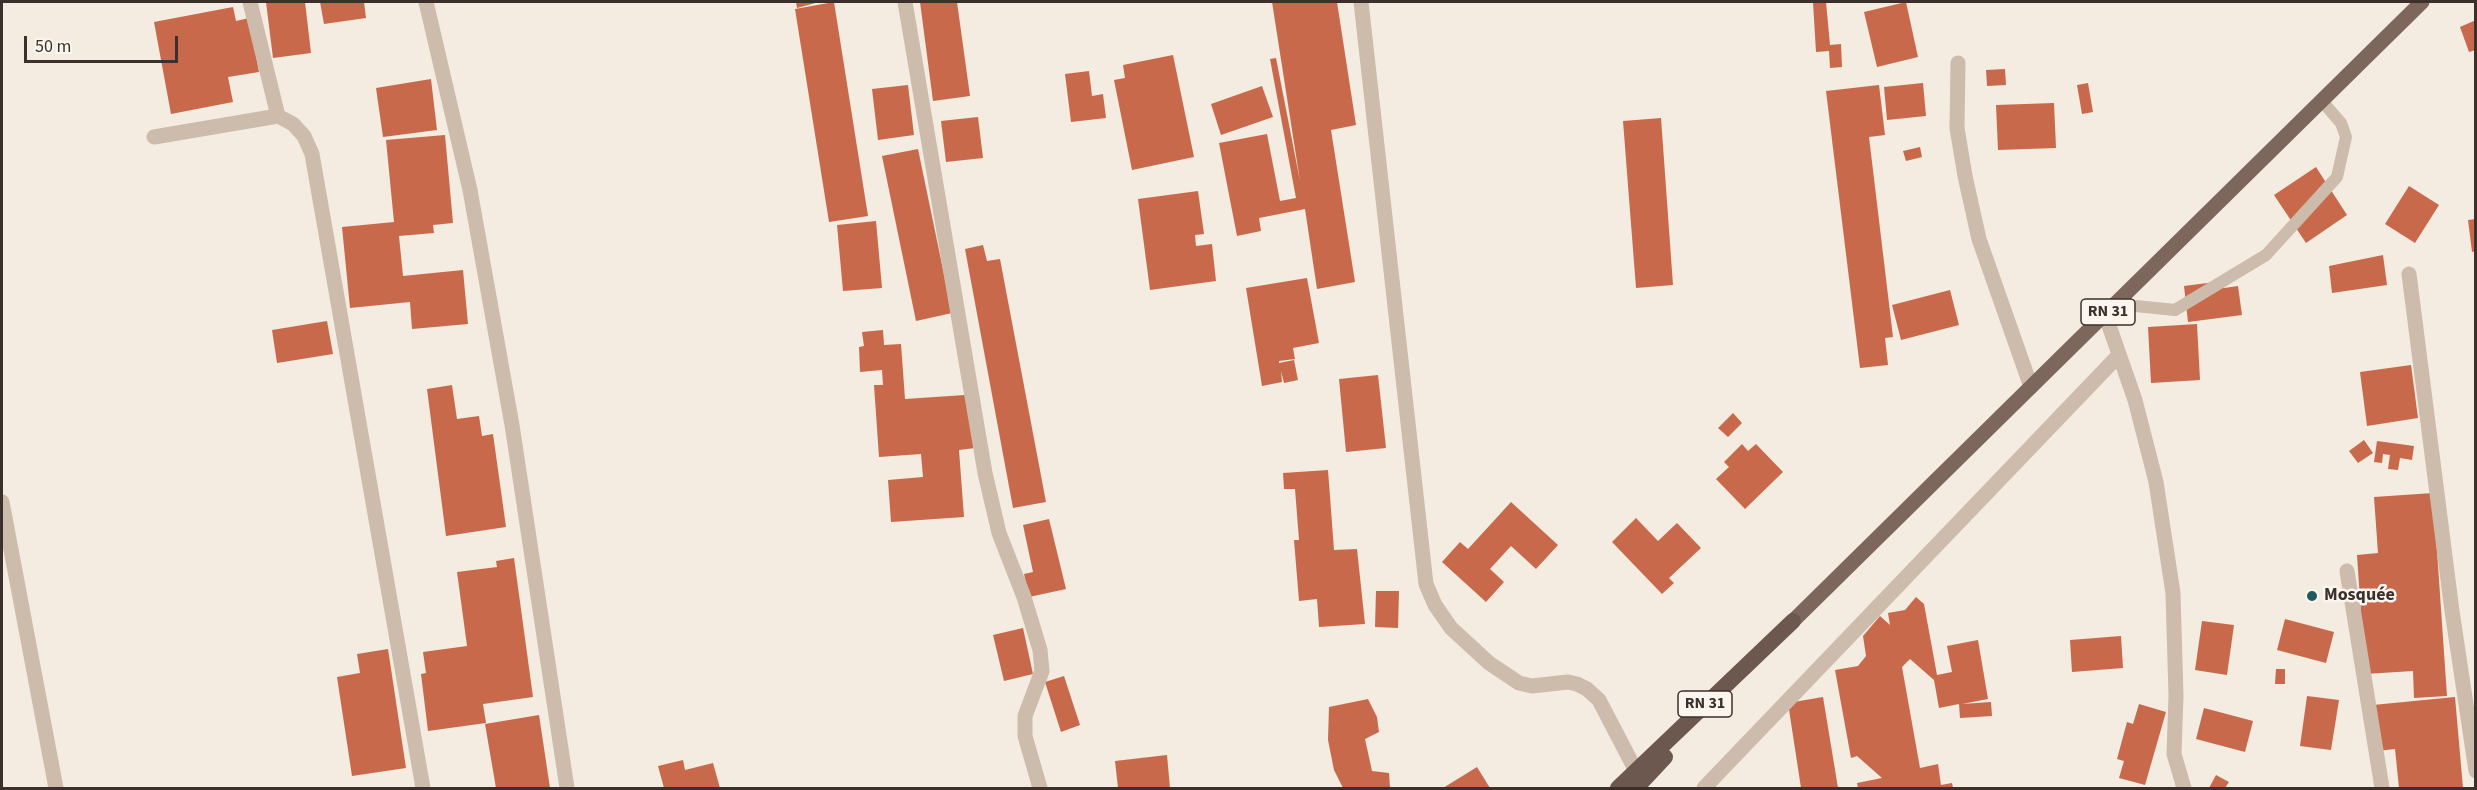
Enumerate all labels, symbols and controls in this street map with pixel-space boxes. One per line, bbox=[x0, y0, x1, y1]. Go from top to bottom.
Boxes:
scale bar bbox=[27, 24, 182, 62]
text: 50 m bbox=[35, 34, 71, 59]
road number: RN 31 bbox=[2081, 299, 2135, 325]
place label: Mosquée bbox=[2324, 585, 2395, 607]
marker: Mosquée bbox=[2305, 589, 2319, 603]
road number: RN 31 bbox=[1678, 691, 1732, 717]

